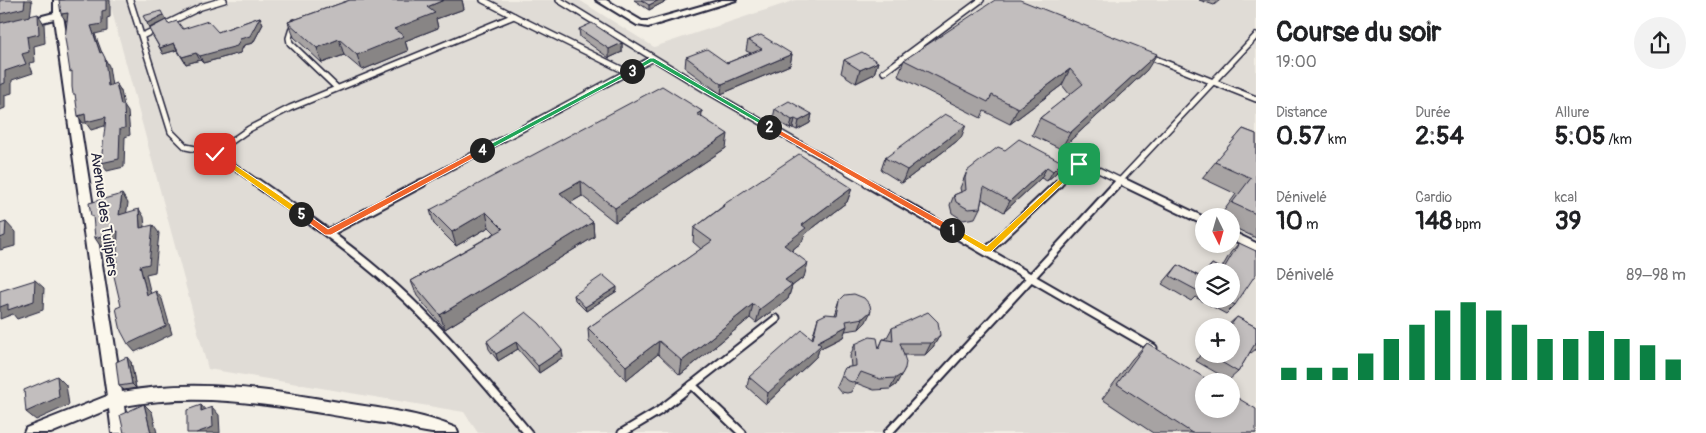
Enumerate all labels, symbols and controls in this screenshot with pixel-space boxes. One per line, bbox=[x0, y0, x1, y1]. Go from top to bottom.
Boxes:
text: Course du soir bbox=[1276, 15, 1441, 50]
button: share bbox=[1634, 17, 1686, 69]
text: 19:00 bbox=[1276, 52, 1317, 72]
pin: 3 bbox=[620, 58, 644, 84]
text: 3 bbox=[629, 63, 636, 80]
text: Distance bbox=[1276, 104, 1327, 121]
text: Durée bbox=[1415, 104, 1450, 121]
text: Allure bbox=[1555, 104, 1589, 121]
pin: 2 bbox=[756, 114, 782, 140]
text: 2 bbox=[766, 119, 773, 136]
text: 0.57 bbox=[1276, 121, 1325, 152]
text: 2:54 bbox=[1415, 121, 1464, 152]
text: 5:05 bbox=[1555, 121, 1606, 152]
text: km bbox=[1325, 131, 1347, 148]
text: /km bbox=[1606, 131, 1632, 148]
pin bbox=[194, 133, 236, 175]
pin: 4 bbox=[470, 138, 494, 162]
icon: check bbox=[201, 140, 229, 168]
text: 4 bbox=[478, 142, 487, 159]
pin bbox=[1058, 143, 1100, 185]
icon: arrive bbox=[1065, 150, 1093, 178]
street label: Avenue des Tulipiers bbox=[86, 151, 122, 278]
text: Dénivelé bbox=[1276, 189, 1327, 206]
text: Cardio bbox=[1415, 189, 1452, 206]
text: kcal bbox=[1555, 189, 1577, 206]
pin: 5 bbox=[288, 202, 314, 226]
text: 5 bbox=[298, 206, 305, 223]
text: 10 bbox=[1276, 206, 1303, 237]
text: 148 bbox=[1415, 206, 1452, 237]
text: 39 bbox=[1555, 206, 1581, 237]
north arrow bbox=[1195, 208, 1240, 252]
map controls bbox=[1195, 208, 1240, 418]
text: m bbox=[1303, 216, 1318, 233]
text: bpm bbox=[1452, 216, 1481, 233]
pin: 1 bbox=[940, 218, 964, 242]
text: 1 bbox=[950, 222, 955, 239]
button: layers bbox=[1195, 263, 1240, 308]
text: Dénivelé bbox=[1276, 265, 1334, 285]
text: 89–98 m bbox=[1626, 265, 1686, 285]
button: + bbox=[1195, 318, 1240, 363]
button: − bbox=[1195, 373, 1240, 418]

